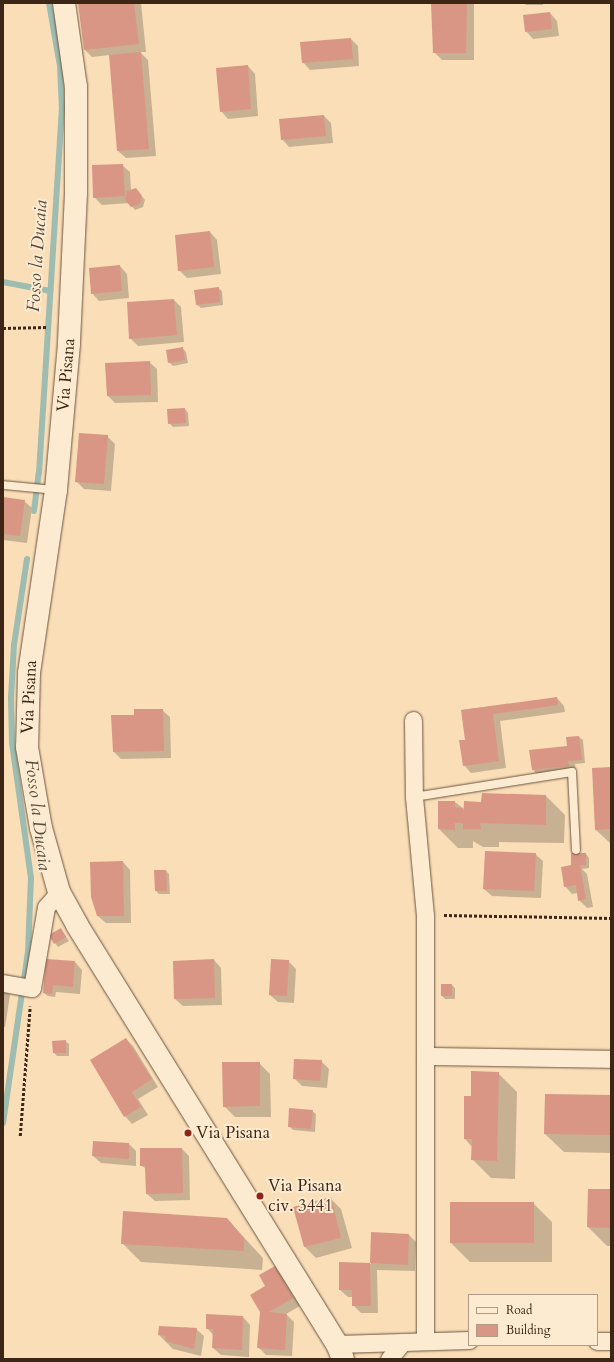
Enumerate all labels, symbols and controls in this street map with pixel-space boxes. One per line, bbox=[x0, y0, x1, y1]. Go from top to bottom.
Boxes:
water label: Fosso la Ducaia bbox=[23, 199, 53, 313]
street label: Via Pisana bbox=[53, 337, 79, 413]
street label: Via Pisana bbox=[17, 659, 41, 735]
water label: Fosso la Ducaia bbox=[19, 758, 55, 872]
place label: Via Pisana bbox=[196, 1123, 270, 1143]
marker: Via Pisana bbox=[183, 1128, 193, 1138]
place label: Via Pisana civ. 3441 bbox=[268, 1176, 342, 1216]
marker: Via Pisana civ. 3441 bbox=[255, 1191, 265, 1201]
legend bbox=[468, 1294, 598, 1346]
text: Road bbox=[506, 1302, 532, 1318]
text: Building bbox=[506, 1322, 550, 1338]

